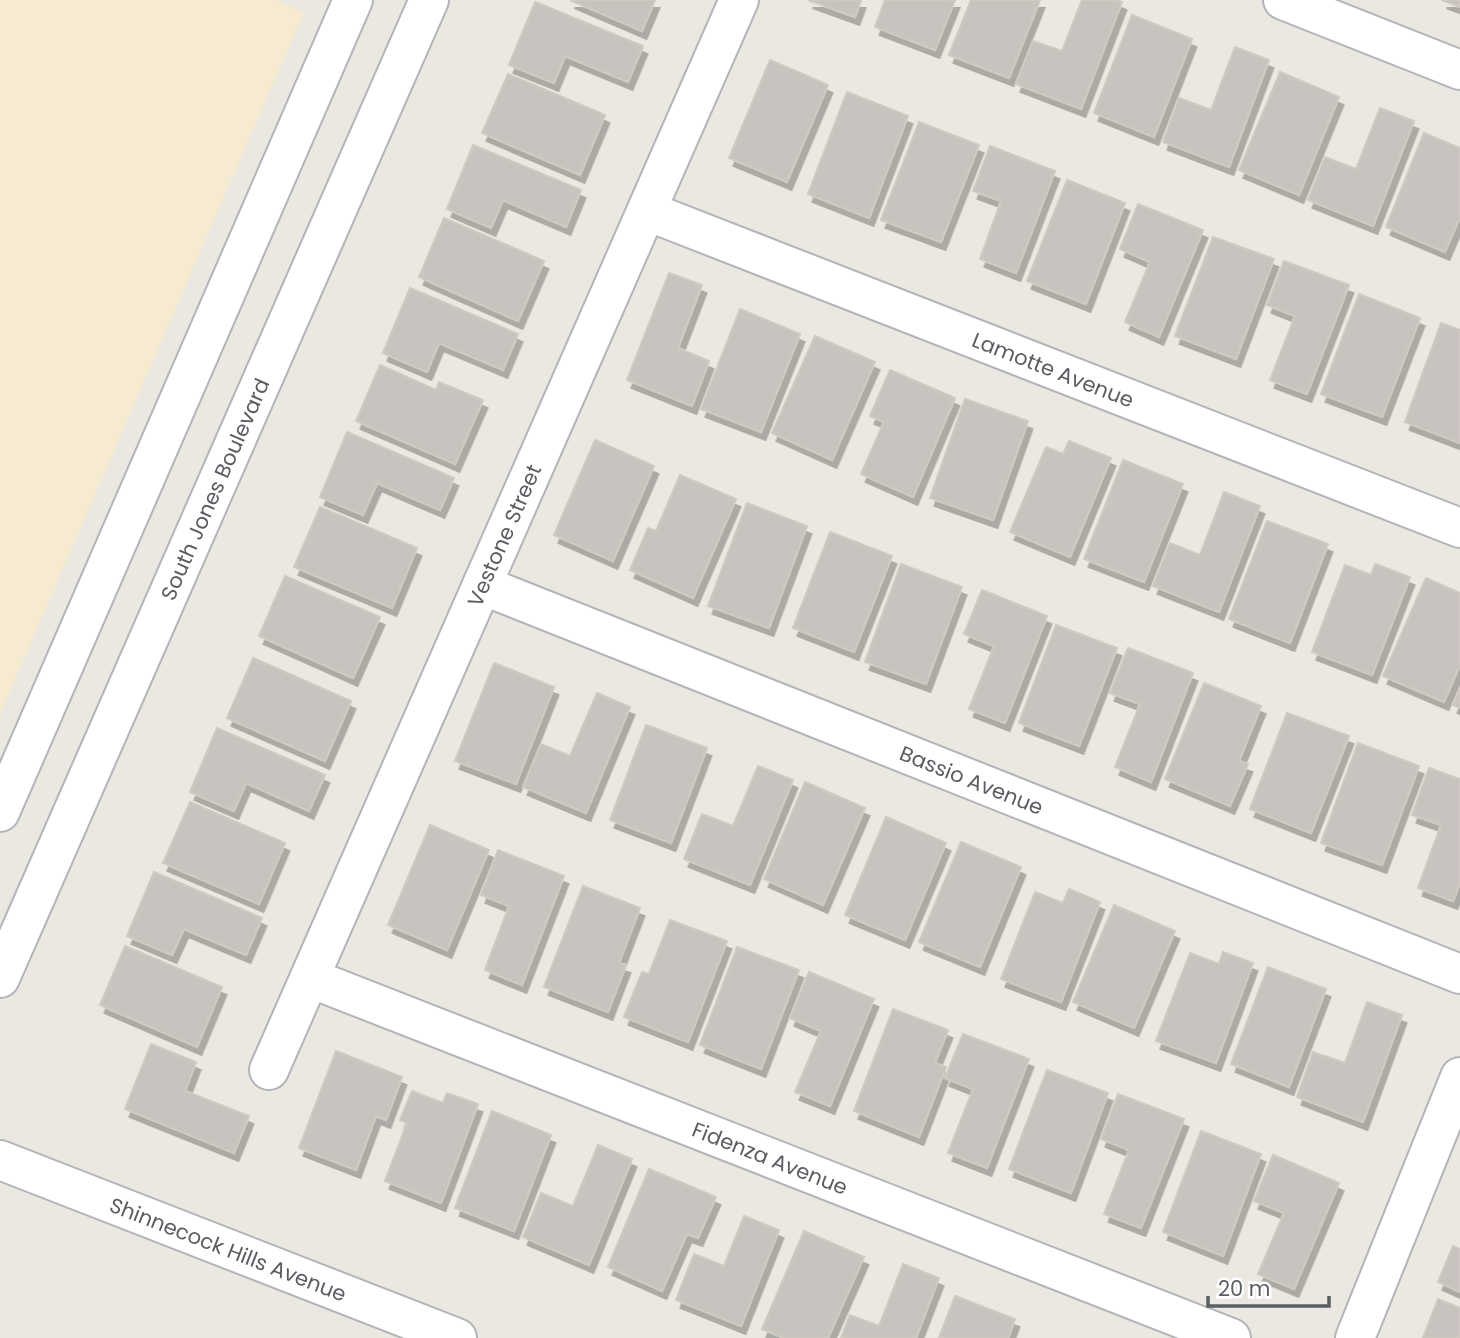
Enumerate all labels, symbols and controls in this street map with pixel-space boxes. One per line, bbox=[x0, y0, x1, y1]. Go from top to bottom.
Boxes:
street label: Lamotte Avenue bbox=[968, 325, 1138, 414]
street label: South Jones Boulevard bbox=[153, 373, 276, 605]
street label: Vestone Street bbox=[460, 459, 548, 611]
street label: Bassio Avenue bbox=[896, 738, 1048, 821]
street label: Fidenza Avenue bbox=[688, 1114, 852, 1201]
street label: Shinnecock Hills Avenue bbox=[106, 1190, 351, 1308]
scale bar bbox=[1208, 1264, 1329, 1308]
text: 20 m bbox=[1218, 1274, 1271, 1303]

